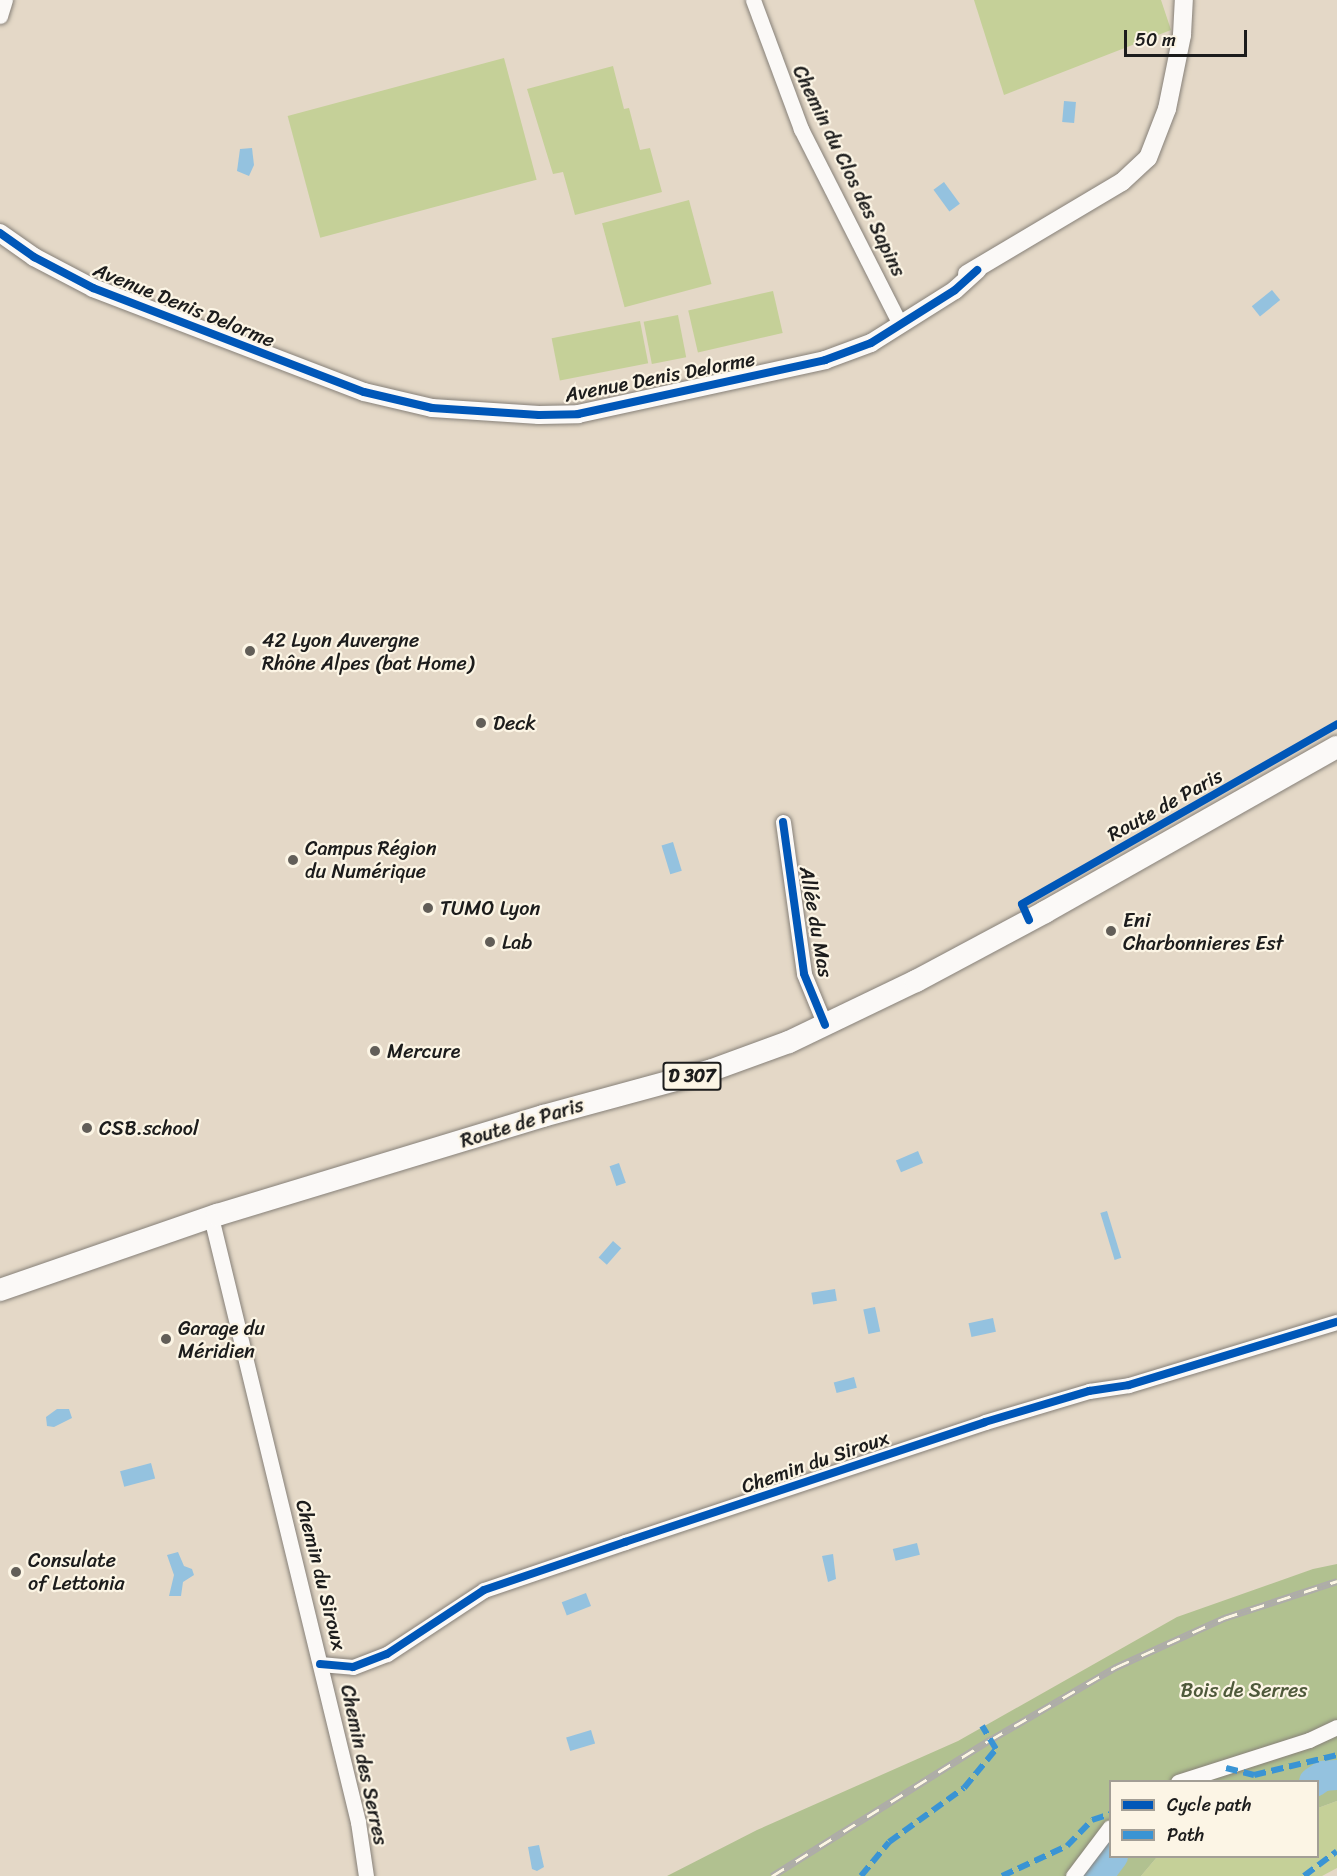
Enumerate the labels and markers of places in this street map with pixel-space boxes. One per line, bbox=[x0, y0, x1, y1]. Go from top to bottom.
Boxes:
place label: 42 Lyon Auvergne Rhône Alpes (bat Home) bbox=[262, 628, 473, 675]
marker: 42 Lyon Auvergne Rhône Alpes (bat Home) bbox=[243, 644, 257, 658]
place label: Deck bbox=[493, 711, 536, 735]
marker: Deck bbox=[474, 716, 488, 730]
place label: Campus Région du Numérique bbox=[305, 837, 437, 884]
marker: Campus Région du Numérique bbox=[286, 853, 300, 867]
place label: TUMO Lyon bbox=[440, 896, 540, 920]
marker: TUMO Lyon bbox=[421, 901, 435, 915]
place label: Eni Charbonnieres Est bbox=[1123, 908, 1284, 955]
marker: Eni Charbonnieres Est bbox=[1104, 924, 1118, 938]
place label: Lab bbox=[502, 930, 532, 954]
marker: Lab bbox=[483, 935, 497, 949]
place label: Mercure bbox=[387, 1039, 460, 1063]
marker: Mercure bbox=[368, 1044, 382, 1058]
place label: CSB.school bbox=[99, 1116, 199, 1140]
marker: CSB.school bbox=[80, 1121, 94, 1135]
place label: Garage du Méridien bbox=[178, 1316, 265, 1363]
marker: Garage du Méridien bbox=[159, 1332, 173, 1346]
place label: Consulate of Lettonia bbox=[28, 1548, 125, 1595]
marker: Consulate of Lettonia bbox=[9, 1565, 23, 1579]

